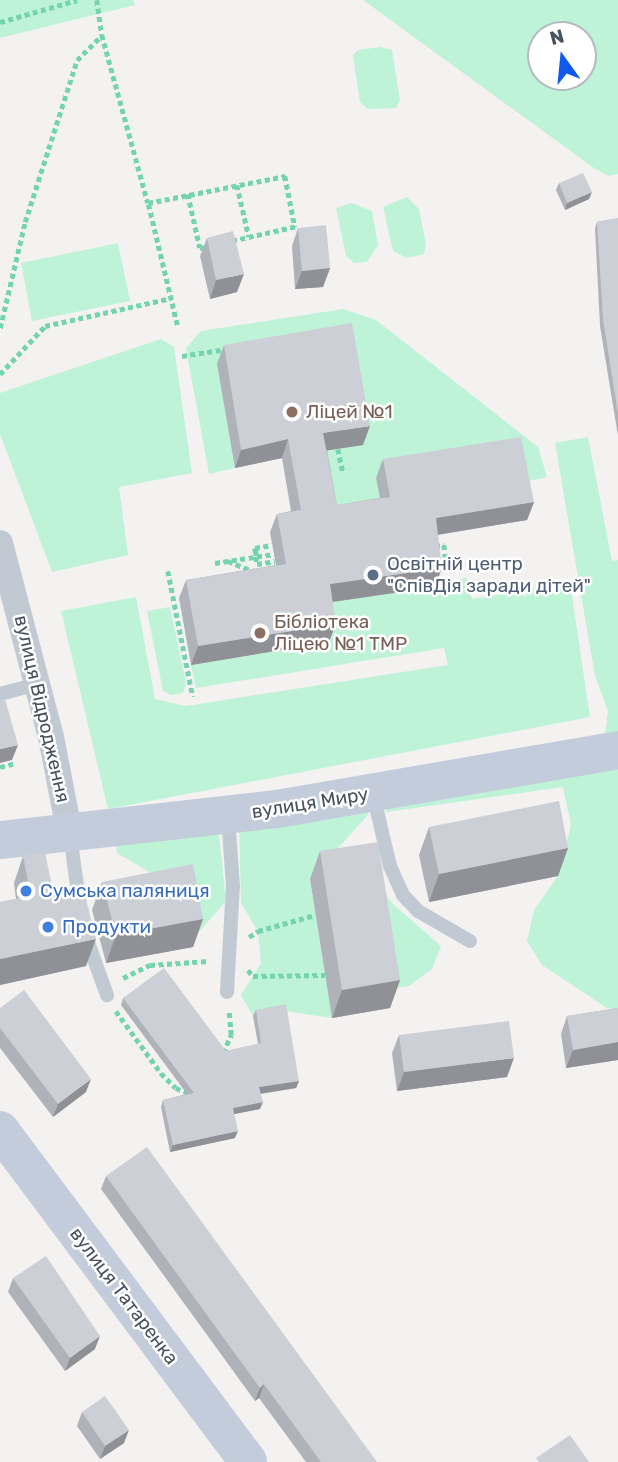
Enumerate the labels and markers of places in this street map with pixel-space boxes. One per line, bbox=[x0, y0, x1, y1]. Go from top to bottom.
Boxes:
place label: Ліцей №1 bbox=[306, 401, 393, 423]
marker: Ліцей №1 bbox=[284, 404, 300, 420]
place label: Освітній центр "СпівДія заради дітей" bbox=[387, 553, 591, 597]
marker: Освітній центр "СпівДія заради дітей" bbox=[365, 567, 381, 583]
place label: Бібліотека Ліцею №1 ТМР bbox=[274, 611, 407, 655]
marker: Бібліотека Ліцею №1 ТМР bbox=[252, 625, 268, 641]
place label: Сумська паляниця bbox=[40, 880, 210, 902]
marker: Сумська паляниця bbox=[18, 883, 34, 899]
place label: Продукти bbox=[62, 916, 151, 938]
marker: Продукти bbox=[40, 919, 56, 935]

